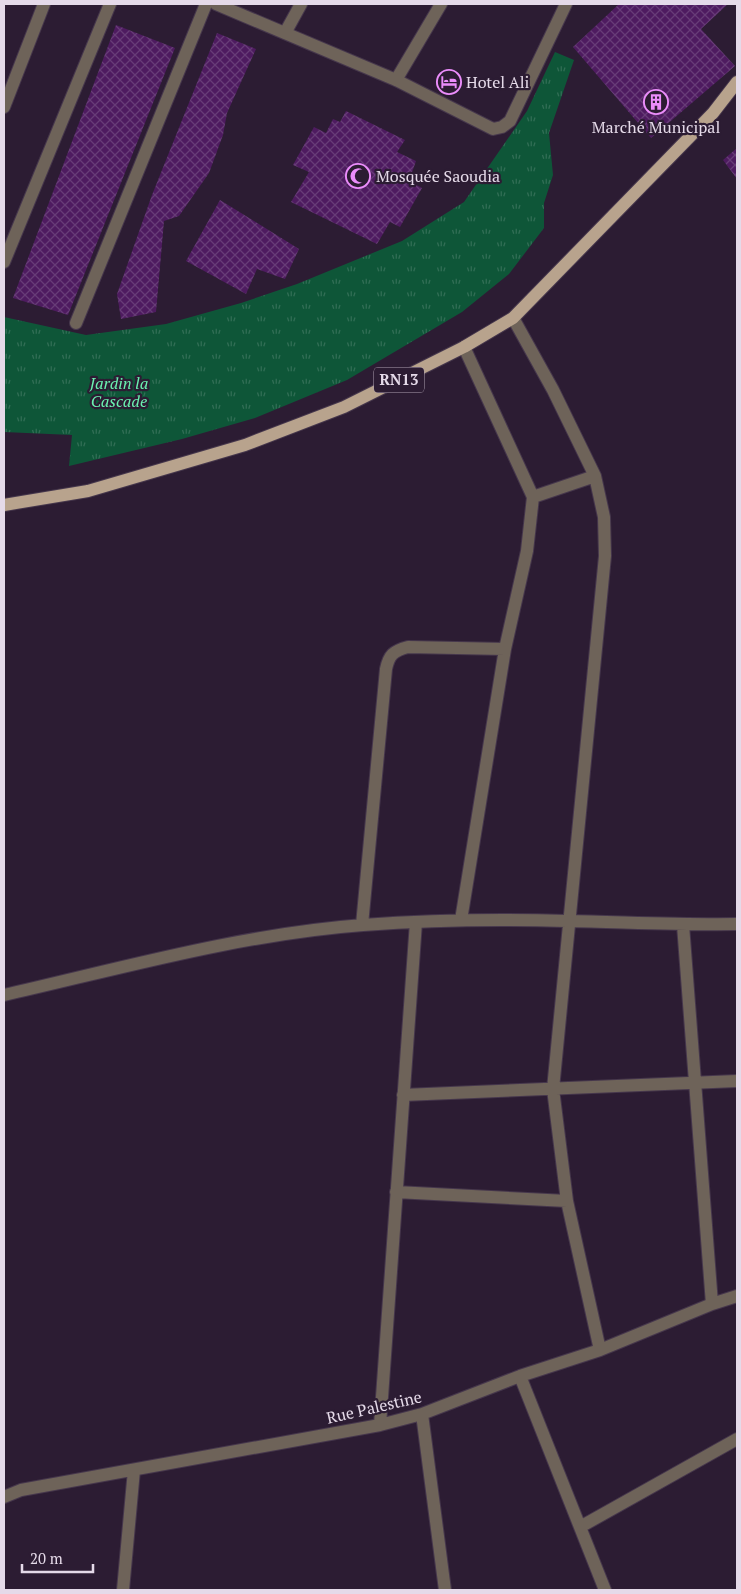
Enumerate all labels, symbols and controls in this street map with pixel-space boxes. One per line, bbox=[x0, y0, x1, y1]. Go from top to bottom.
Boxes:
hotel icon: Hotel Ali bbox=[436, 69, 462, 95]
place label: Hotel Ali bbox=[466, 71, 529, 93]
building icon: Marché Municipal bbox=[643, 89, 669, 115]
place label: Marché Municipal bbox=[592, 116, 720, 138]
mosque icon: Mosquée Saoudia bbox=[345, 163, 371, 189]
place label: Mosquée Saoudia bbox=[376, 165, 500, 187]
road number: RN13 bbox=[374, 368, 424, 392]
park label: Jardin la Cascade bbox=[89, 372, 148, 412]
street label: Rue Palestine bbox=[324, 1385, 424, 1429]
scale bar bbox=[22, 1542, 94, 1574]
text: 20 m bbox=[30, 1548, 63, 1568]

